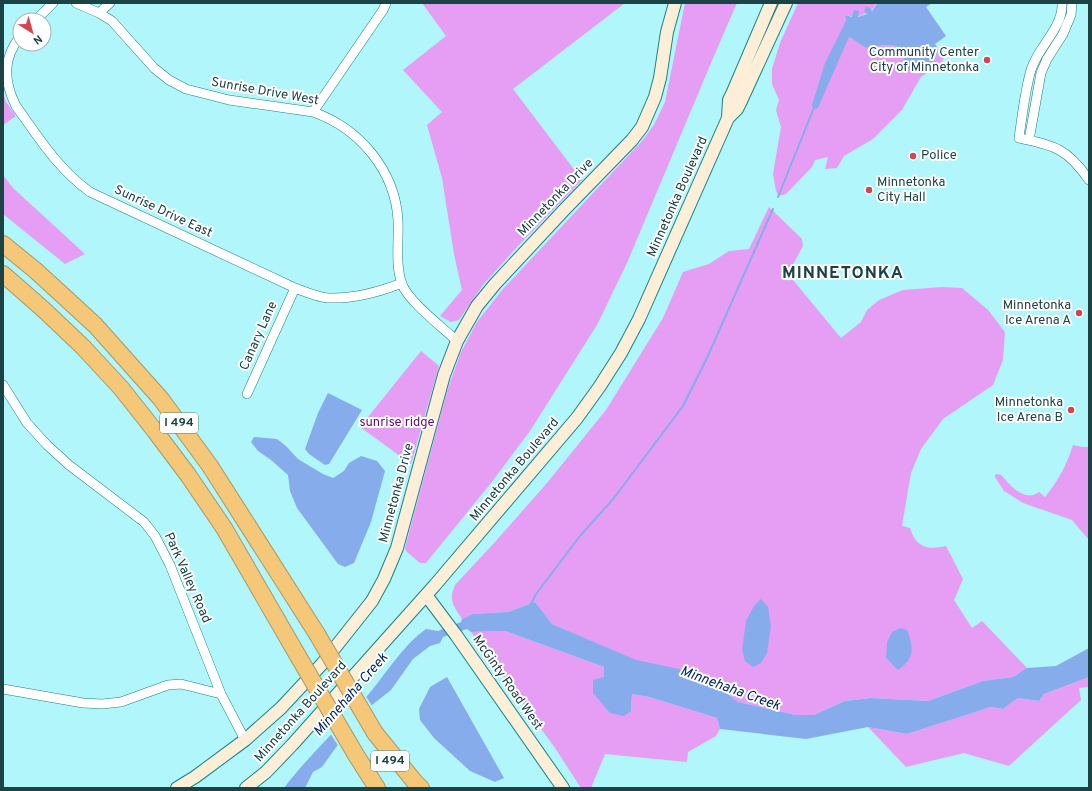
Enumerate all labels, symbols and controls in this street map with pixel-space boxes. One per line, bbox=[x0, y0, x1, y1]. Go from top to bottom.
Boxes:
north arrow bbox=[12, 12, 52, 52]
text: N bbox=[30, 31, 45, 47]
place label: Community Center City of Minnetonka bbox=[869, 45, 979, 76]
marker: Community Center City of Minnetonka bbox=[982, 55, 992, 65]
street label: Sunrise Drive West bbox=[210, 75, 320, 109]
street label: Minnetonka Boulevard bbox=[644, 134, 712, 260]
place label: Police bbox=[921, 148, 957, 164]
marker: Police bbox=[908, 151, 918, 161]
street label: Minnetonka Drive bbox=[515, 156, 597, 240]
place label: Minnetonka City Hall bbox=[877, 175, 945, 206]
street label: Sunrise Drive East bbox=[111, 182, 215, 242]
marker: Minnetonka City Hall bbox=[864, 185, 874, 195]
district label: MINNETONKA bbox=[782, 263, 904, 285]
place label: Minnetonka Ice Arena A bbox=[1003, 298, 1071, 329]
street label: Canary Lane bbox=[237, 299, 281, 373]
marker: Minnetonka Ice Arena A bbox=[1074, 308, 1084, 318]
place label: Minnetonka Ice Arena B bbox=[995, 395, 1063, 426]
marker: Minnetonka Ice Arena B bbox=[1066, 405, 1076, 415]
road number: I 494 bbox=[160, 413, 198, 433]
park label: sunrise ridge bbox=[359, 415, 435, 431]
street label: Minnetonka Boulevard bbox=[467, 415, 563, 525]
street label: Minnetonka Drive bbox=[376, 442, 418, 544]
street label: Park Valley Road bbox=[160, 530, 214, 626]
street label: McGinty Road West bbox=[468, 633, 546, 734]
water label: Minnehaha Creek bbox=[310, 649, 392, 740]
street label: Minnetonka Boulevard bbox=[251, 658, 351, 766]
water label: Minnehaha Creek bbox=[678, 663, 783, 715]
road number: I 494 bbox=[371, 751, 409, 771]

